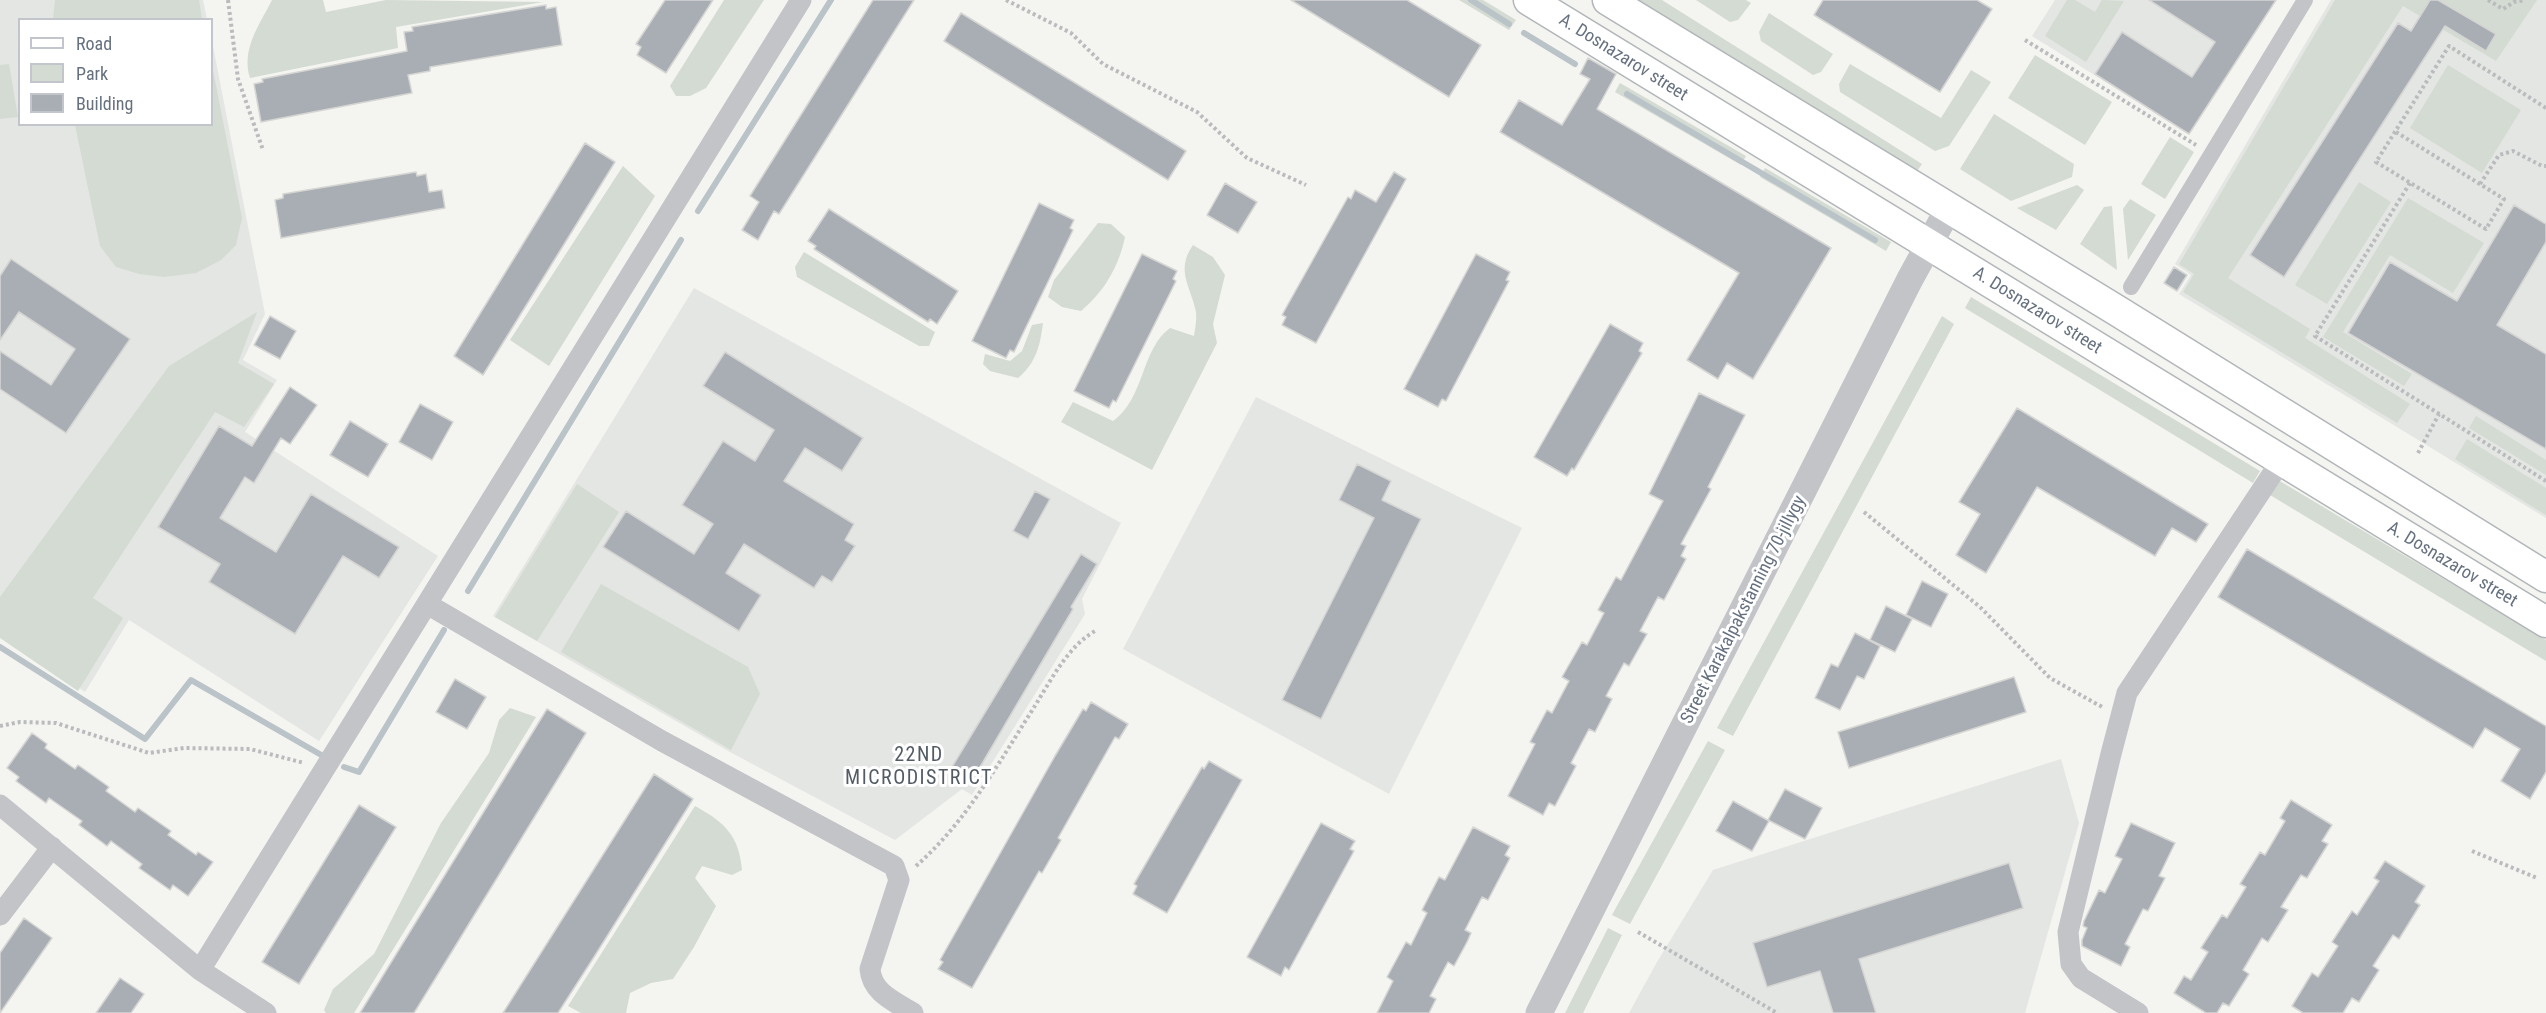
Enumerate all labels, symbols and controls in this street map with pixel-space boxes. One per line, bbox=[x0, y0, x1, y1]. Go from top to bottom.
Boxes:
street label: A. Dosnazarov street bbox=[1555, 10, 1691, 106]
legend bbox=[18, 18, 213, 126]
text: Road bbox=[76, 33, 112, 54]
text: Park bbox=[76, 63, 108, 84]
text: Building bbox=[76, 93, 133, 114]
street label: A. Dosnazarov street bbox=[1969, 263, 2105, 359]
street label: Street Karakalpakstanning 70-jillygy bbox=[1677, 492, 1811, 728]
street label: A. Dosnazarov street bbox=[2383, 518, 2521, 612]
district label: 22ND MICRODISTRICT bbox=[845, 744, 993, 791]

